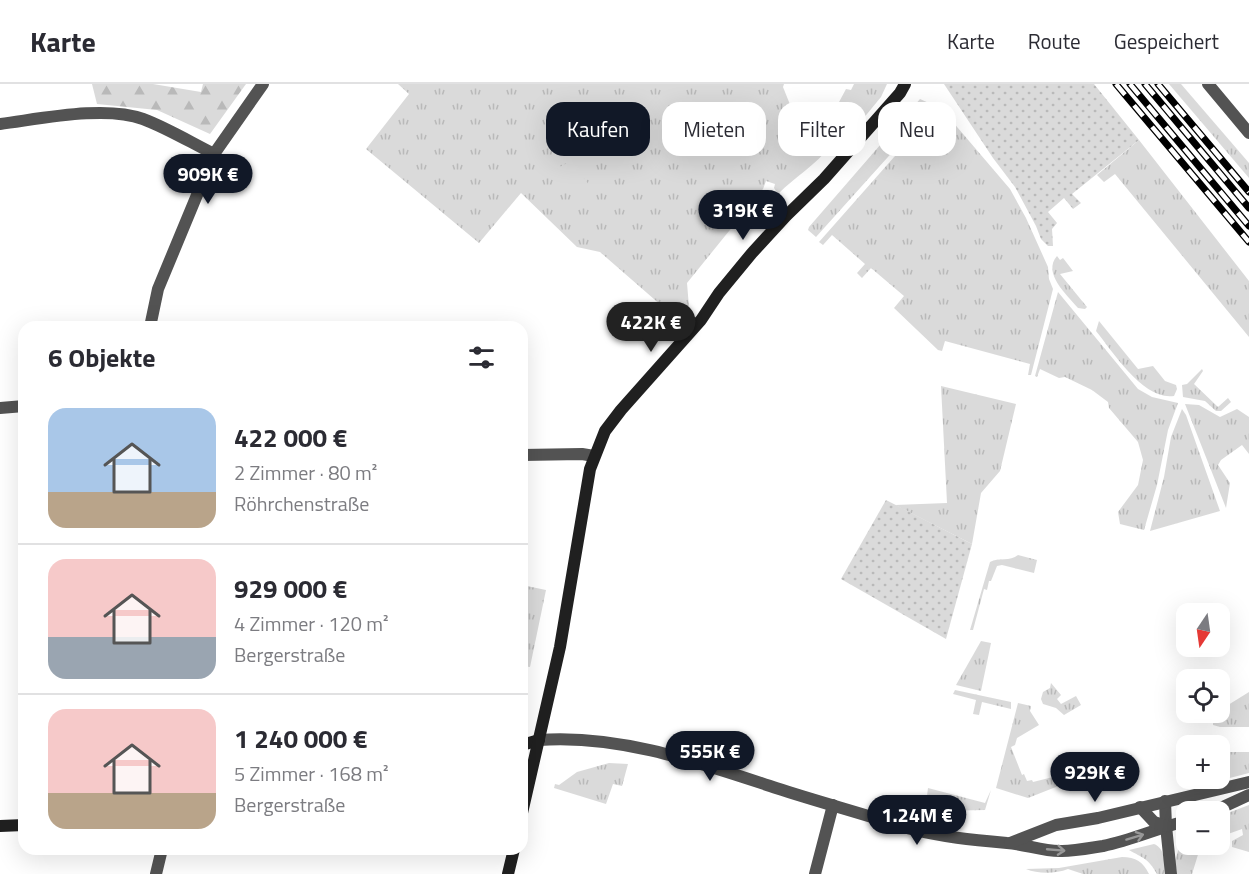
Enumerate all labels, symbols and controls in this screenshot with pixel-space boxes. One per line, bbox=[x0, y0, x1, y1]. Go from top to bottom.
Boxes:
text: Karte bbox=[30, 20, 96, 63]
text: Karte bbox=[947, 25, 995, 57]
text: Route bbox=[1028, 25, 1081, 57]
text: Gespeichert bbox=[1114, 25, 1219, 57]
chip: Kaufen bbox=[546, 102, 650, 156]
chip: Mieten bbox=[662, 102, 766, 156]
chip: Filter bbox=[778, 102, 866, 156]
chip: Neu bbox=[878, 102, 956, 156]
pin: 909K € bbox=[159, 154, 257, 205]
text: 909K € bbox=[177, 158, 239, 189]
pin: 319K € bbox=[694, 190, 792, 241]
text: 319K € bbox=[712, 194, 774, 225]
pin: 422K € bbox=[602, 302, 700, 353]
text: 422K € bbox=[620, 306, 682, 337]
text: 6 Objekte bbox=[48, 338, 155, 377]
icon: filters bbox=[465, 341, 498, 374]
text: 422 000 € bbox=[234, 418, 347, 457]
icon: home bbox=[96, 432, 168, 504]
text: 2 Zimmer · 80 m² bbox=[234, 457, 377, 488]
text: Röhrchenstraße bbox=[234, 488, 369, 519]
text: 929 000 € bbox=[234, 569, 347, 608]
icon: home bbox=[96, 583, 168, 655]
north arrow bbox=[1176, 603, 1230, 657]
map controls bbox=[1176, 603, 1230, 855]
text: 4 Zimmer · 120 m² bbox=[234, 608, 389, 639]
text: Bergerstraße bbox=[234, 639, 345, 670]
button: locate bbox=[1176, 669, 1230, 723]
text: 1 240 000 € bbox=[234, 719, 368, 758]
pin: 555K € bbox=[661, 731, 759, 782]
icon: home bbox=[96, 733, 168, 805]
text: 555K € bbox=[679, 735, 741, 766]
button: + bbox=[1176, 735, 1230, 789]
pin: 929K € bbox=[1046, 752, 1144, 803]
text: 929K € bbox=[1064, 756, 1126, 787]
text: 5 Zimmer · 168 m² bbox=[234, 758, 389, 789]
text: Bergerstraße bbox=[234, 789, 345, 820]
pin: 1.24M € bbox=[862, 795, 972, 846]
text: 1.24M € bbox=[881, 799, 953, 830]
button: − bbox=[1176, 801, 1230, 855]
one-way arrow bbox=[1125, 831, 1144, 842]
one-way arrow bbox=[1046, 845, 1065, 856]

